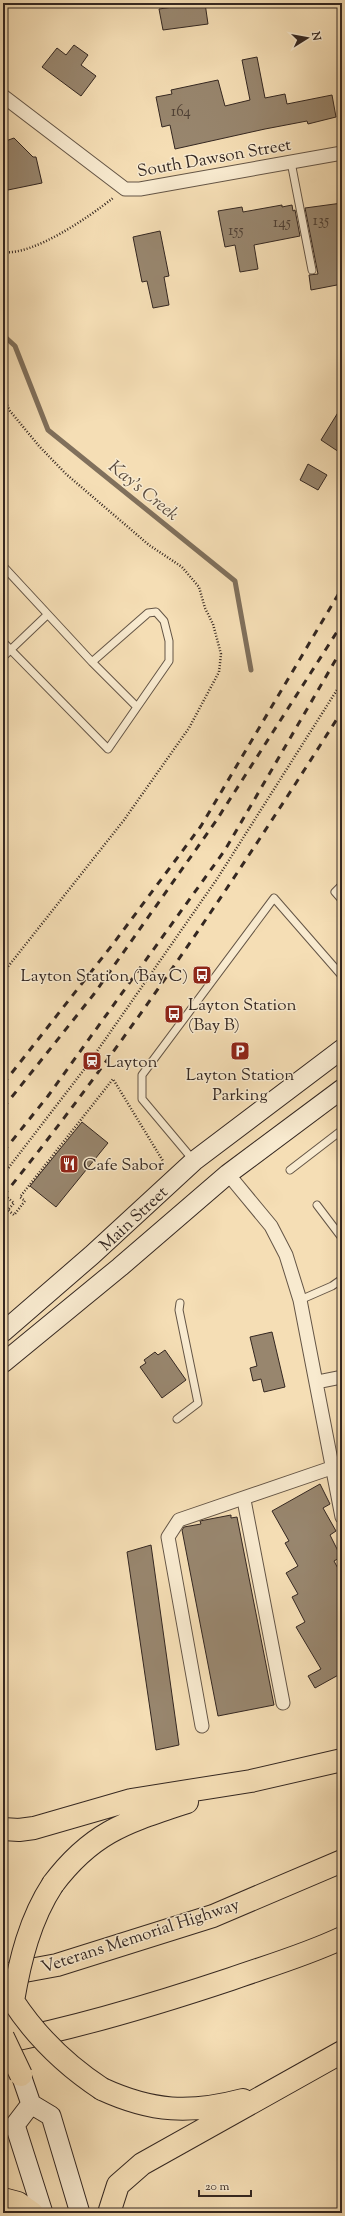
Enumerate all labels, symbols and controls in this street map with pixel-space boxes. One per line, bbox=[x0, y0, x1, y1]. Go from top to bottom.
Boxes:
north arrow bbox=[287, 18, 327, 58]
text: N bbox=[307, 29, 325, 42]
house number: 164 bbox=[171, 102, 191, 123]
street label: South Dawson Street bbox=[135, 134, 293, 184]
house number: 135 bbox=[313, 211, 329, 232]
house number: 145 bbox=[273, 213, 291, 234]
house number: 155 bbox=[228, 221, 244, 242]
water label: Kay's Creek bbox=[102, 455, 184, 528]
bus stop icon: Layton Station (Bay C) bbox=[191, 964, 213, 986]
place label: Layton Station (Bay C) bbox=[21, 965, 188, 989]
place label: Layton Station (Bay B) bbox=[188, 994, 297, 1038]
bus stop icon: Layton Station (Bay B) bbox=[163, 1003, 185, 1025]
parking icon: Layton Station Parking bbox=[229, 1040, 251, 1062]
station icon: Layton bbox=[81, 1050, 103, 1072]
place label: Layton bbox=[106, 1051, 157, 1075]
place label: Layton Station Parking bbox=[186, 1064, 294, 1108]
restaurant icon: Cafe Sabor bbox=[58, 1153, 80, 1175]
place label: Cafe Sabor bbox=[83, 1154, 165, 1178]
street label: Main Street bbox=[95, 1181, 174, 1258]
street label: Veterans Memorial Highway bbox=[38, 1893, 243, 1980]
scale bar bbox=[199, 2172, 251, 2198]
text: 20 m bbox=[205, 2178, 230, 2196]

